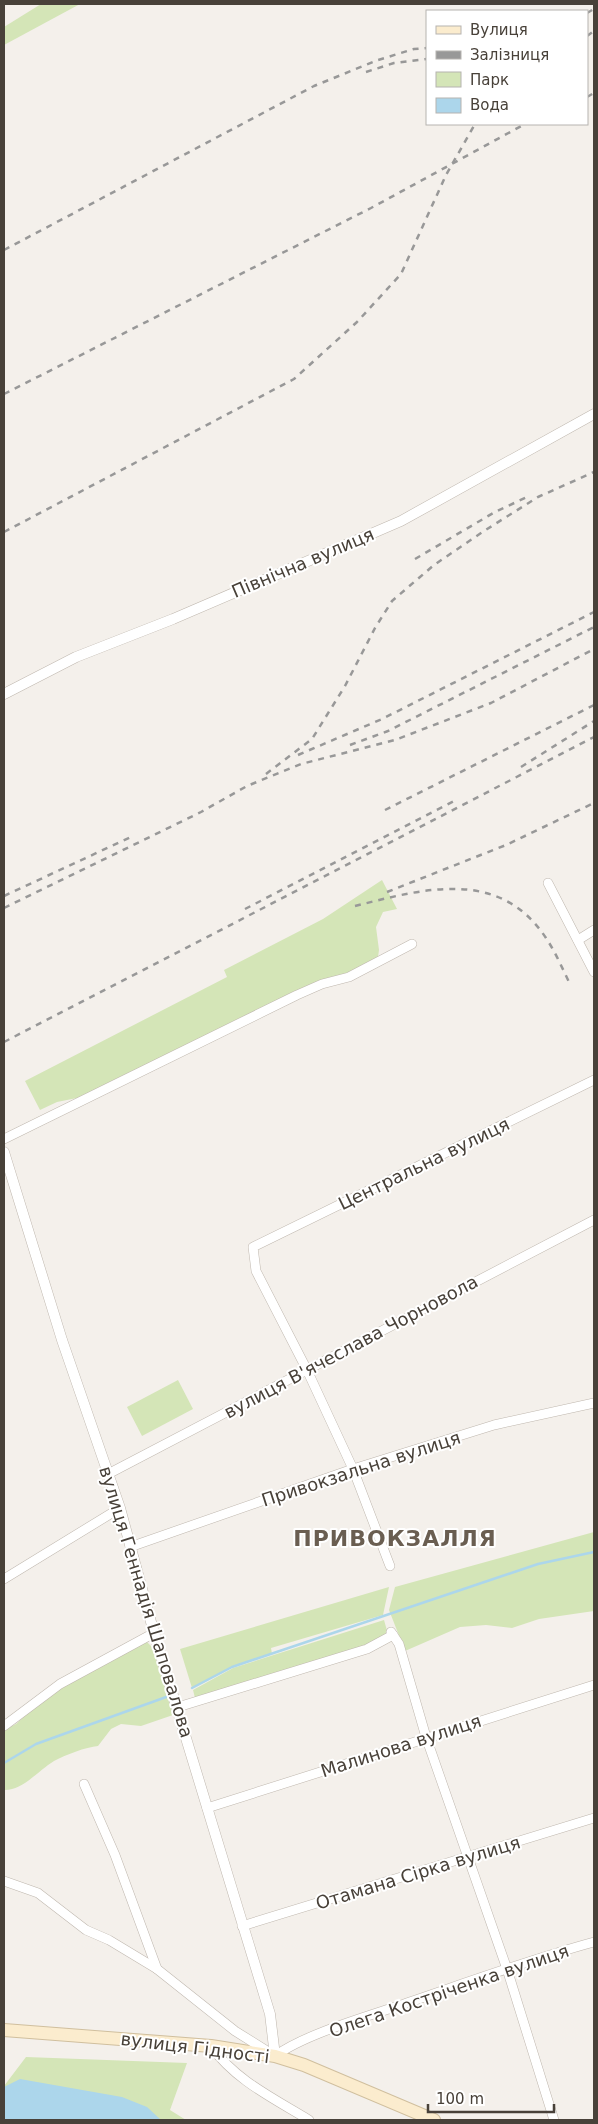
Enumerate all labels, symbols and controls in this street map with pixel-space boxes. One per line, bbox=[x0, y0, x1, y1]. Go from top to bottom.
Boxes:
legend bbox=[426, 10, 588, 125]
text: Вулиця bbox=[470, 21, 528, 39]
text: Залізниця bbox=[470, 46, 549, 64]
text: Парк bbox=[470, 71, 509, 89]
text: Вода bbox=[470, 96, 509, 114]
street label: Північна вулиця bbox=[228, 523, 377, 602]
street label: Центральна вулиця bbox=[335, 1113, 513, 1214]
street label: вулиця В'ячеслава Чорновола bbox=[220, 1270, 481, 1423]
street label: Привокзальна вулиця bbox=[259, 1426, 463, 1511]
street label: вулиця Геннадія Шаповалова bbox=[95, 1464, 198, 1740]
district label: ПРИВОКЗАЛЛЯ bbox=[293, 1526, 497, 1551]
street label: Малинова вулиця bbox=[318, 1710, 484, 1781]
street label: Отамана Сірка вулиця bbox=[313, 1831, 523, 1914]
street label: Олега Костріченка вулиця bbox=[326, 1940, 571, 2042]
street label: вулиця Гідності bbox=[119, 2028, 271, 2067]
scale bar bbox=[428, 2082, 554, 2114]
text: 100 m bbox=[436, 2090, 484, 2108]

